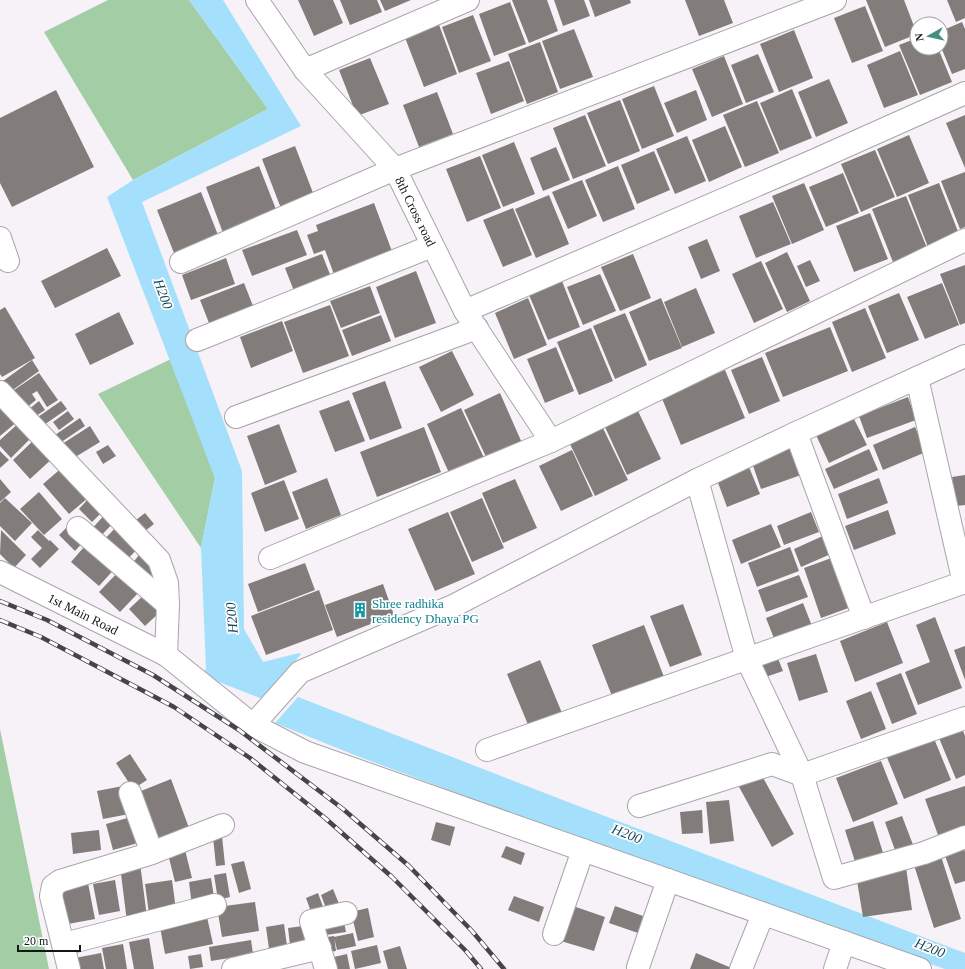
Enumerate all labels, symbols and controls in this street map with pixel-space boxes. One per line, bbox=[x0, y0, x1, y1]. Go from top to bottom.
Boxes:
north arrow bbox=[909, 16, 949, 56]
text: N bbox=[913, 33, 926, 42]
street label: 8th Cross road bbox=[392, 174, 440, 249]
water label: H200 bbox=[150, 276, 175, 311]
street label: 1st Main Road bbox=[46, 590, 121, 638]
place label: Shree radhika residency Dhaya PG bbox=[372, 596, 479, 626]
building icon: Shree radhika residency Dhaya PG bbox=[351, 601, 369, 619]
water label: H200 bbox=[223, 602, 241, 635]
water label: H200 bbox=[609, 821, 644, 847]
scale bar bbox=[18, 927, 80, 953]
text: 20 m bbox=[24, 934, 49, 948]
water label: H200 bbox=[912, 935, 947, 961]

